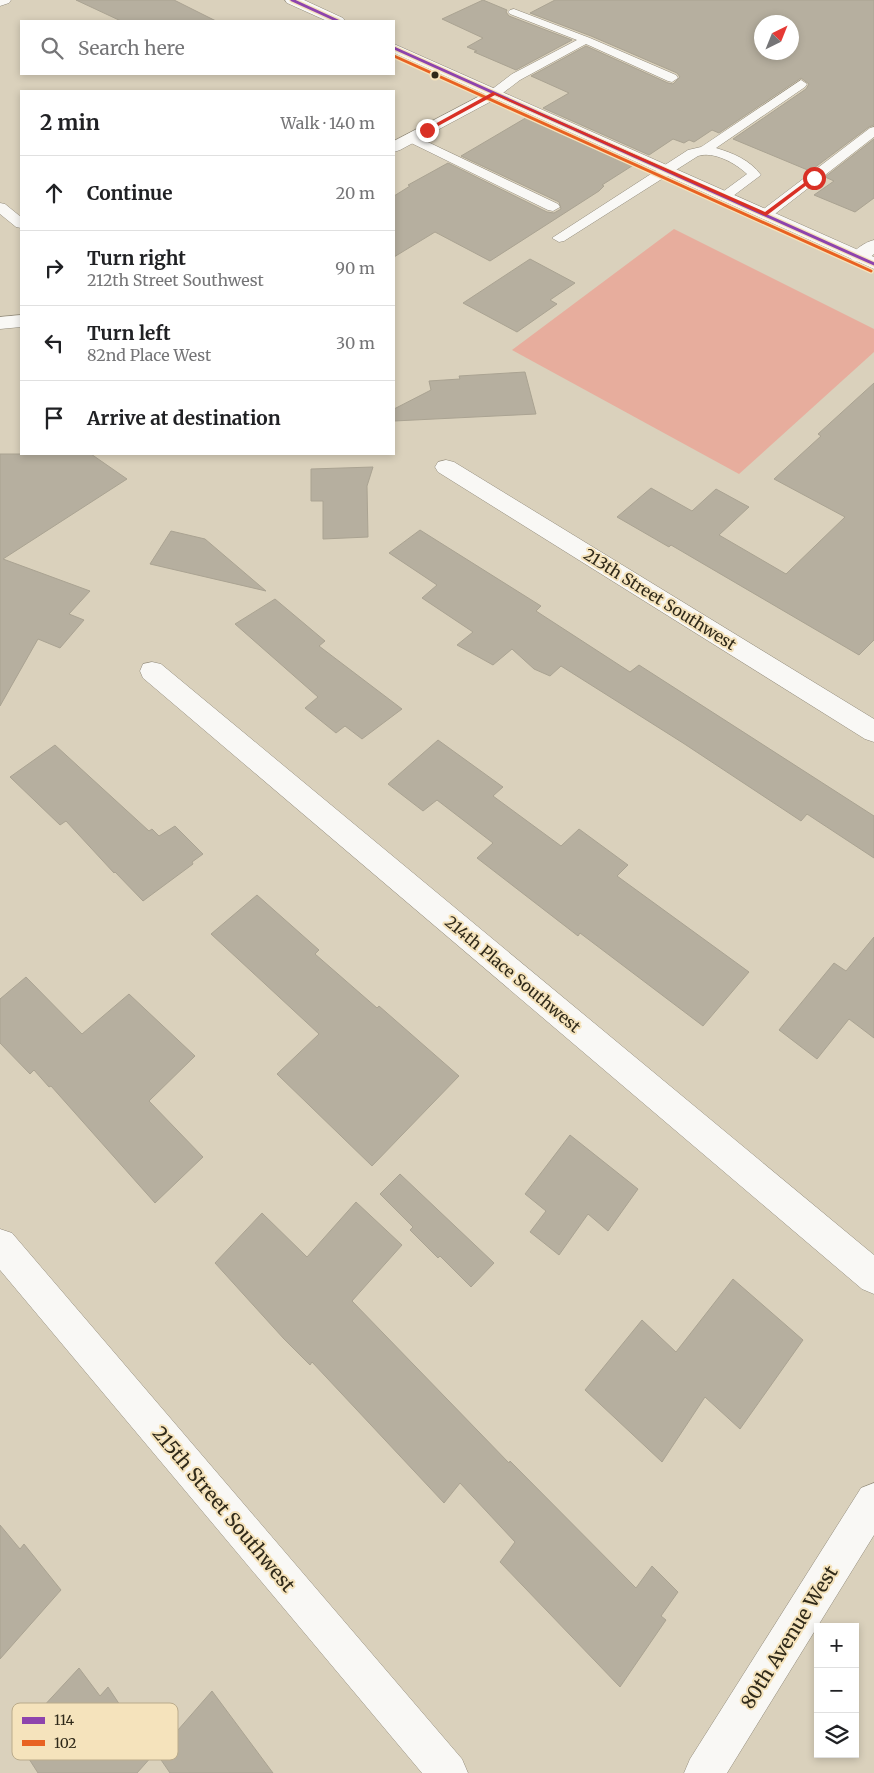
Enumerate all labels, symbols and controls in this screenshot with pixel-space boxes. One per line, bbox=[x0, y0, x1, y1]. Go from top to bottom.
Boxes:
north arrow bbox=[754, 15, 799, 60]
search box bbox=[20, 20, 395, 75]
icon: search bbox=[38, 34, 66, 62]
text: Search here bbox=[78, 36, 185, 60]
unlabelled marker bbox=[430, 70, 440, 80]
text: 2 min bbox=[40, 109, 100, 136]
text: Walk · 140 m bbox=[281, 113, 375, 133]
route end bbox=[416, 119, 439, 142]
route start bbox=[803, 167, 826, 190]
icon: ahead bbox=[40, 179, 68, 207]
text: Continue bbox=[87, 181, 173, 205]
text: 20 m bbox=[336, 183, 375, 203]
text: Turn right bbox=[87, 246, 186, 270]
icon: right bbox=[40, 254, 68, 282]
text: 90 m bbox=[335, 258, 375, 278]
text: 212th Street Southwest bbox=[87, 270, 264, 290]
text: Turn left bbox=[87, 321, 171, 345]
icon: left bbox=[40, 329, 68, 357]
text: 30 m bbox=[336, 333, 375, 353]
text: 82nd Place West bbox=[87, 345, 211, 365]
icon: arrive bbox=[40, 404, 68, 432]
text: Arrive at destination bbox=[87, 406, 281, 430]
street label: 213th Street Southwest bbox=[580, 544, 741, 655]
street label: 214th Place Southwest bbox=[441, 912, 585, 1037]
street label: 215th Street Southwest bbox=[148, 1421, 301, 1597]
street label: 80th Avenue West bbox=[735, 1561, 843, 1713]
map controls bbox=[814, 1623, 859, 1758]
button: + bbox=[814, 1623, 859, 1668]
button: − bbox=[814, 1668, 859, 1713]
legend bbox=[12, 1703, 178, 1760]
text: 114 bbox=[54, 1711, 74, 1729]
button: layers bbox=[814, 1713, 859, 1758]
text: 102 bbox=[54, 1734, 77, 1752]

